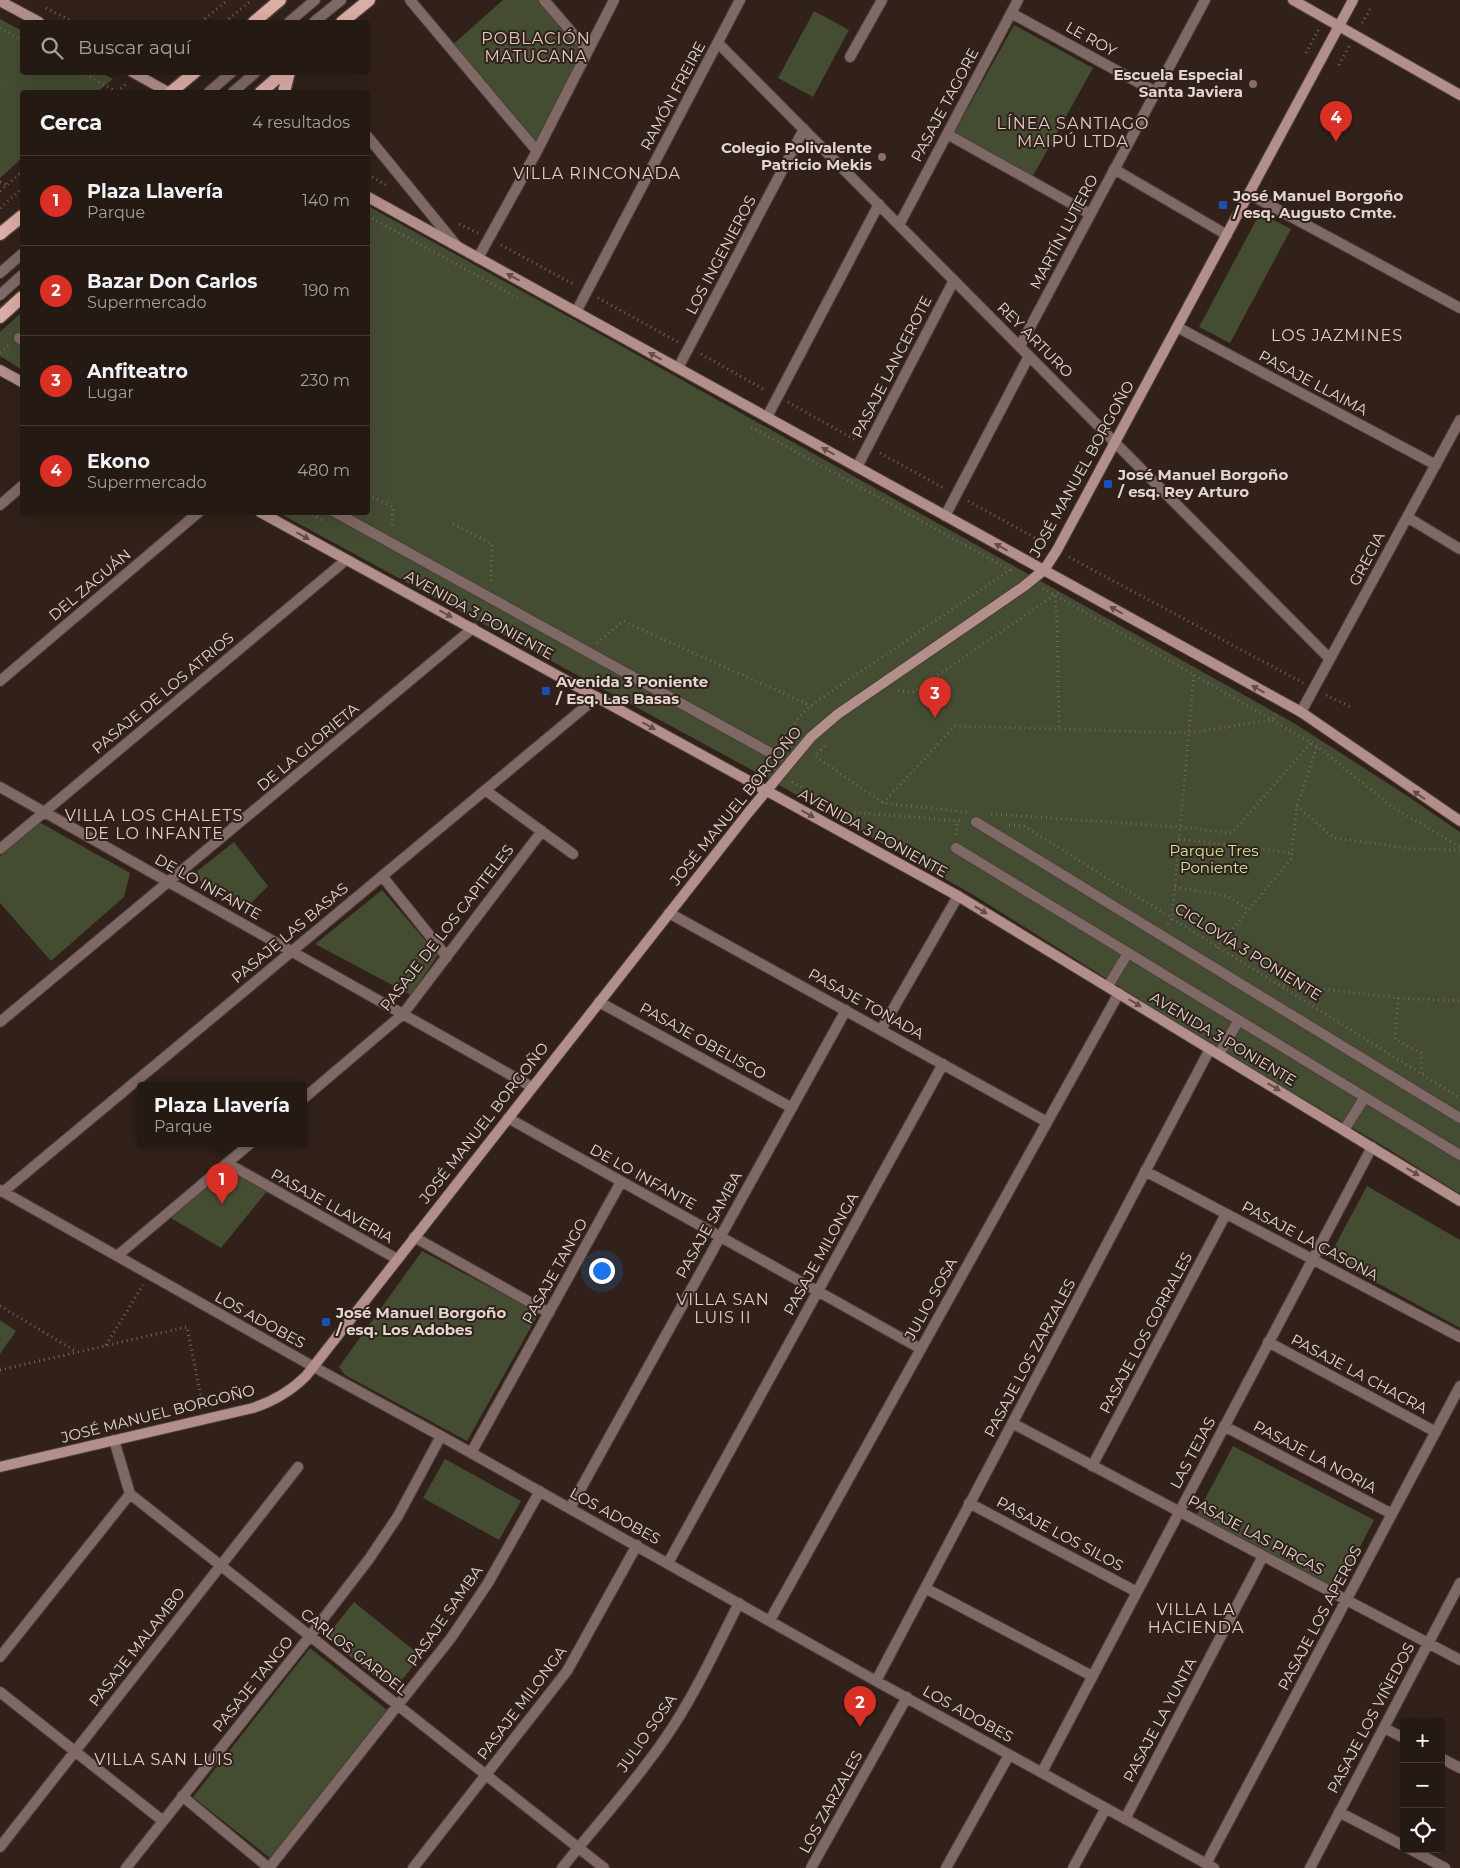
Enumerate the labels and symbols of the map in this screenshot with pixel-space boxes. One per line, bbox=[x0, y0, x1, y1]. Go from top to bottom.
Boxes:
street label: LE ROY bbox=[1062, 17, 1120, 61]
district label: POBLACIÓN MATUCANA bbox=[481, 29, 591, 66]
street label: RAMÓN FREIRE bbox=[636, 38, 709, 153]
street label: PASAJE TAGORE bbox=[907, 45, 983, 165]
place label: Escuela Especial Santa Javiera bbox=[1113, 65, 1243, 101]
marker: Escuela Especial Santa Javiera bbox=[1247, 78, 1259, 90]
pin: 4 bbox=[1320, 101, 1352, 142]
district label: LÍNEA SANTIAGO MAIPÚ LTDA bbox=[996, 114, 1150, 151]
place label: Colegio Polivalente Patricio Mekis bbox=[721, 138, 872, 174]
marker: Colegio Polivalente Patricio Mekis bbox=[876, 151, 888, 163]
district label: VILLA RINCONADA bbox=[513, 164, 681, 183]
street label: MARTÍN LUTERO bbox=[1025, 171, 1102, 292]
place label: José Manuel Borgoño / esq. Augusto Cmte. bbox=[1232, 186, 1403, 222]
street label: LOS INGENIEROS bbox=[681, 192, 760, 318]
marker: José Manuel Borgoño / esq. Augusto Cmte. bbox=[1217, 199, 1229, 211]
one-way arrow bbox=[506, 273, 520, 281]
street label: PASAJE LANCEROTE bbox=[847, 293, 936, 441]
street label: REY ARTURO bbox=[994, 298, 1077, 381]
district label: LOS JAZMINES bbox=[1271, 326, 1403, 345]
street label: PASAJE LLAIMA bbox=[1256, 346, 1371, 419]
one-way arrow bbox=[648, 352, 663, 360]
street label: JOSÉ MANUEL BORGOÑO bbox=[1025, 377, 1138, 561]
one-way arrow bbox=[821, 447, 835, 456]
place label: José Manuel Borgoño / esq. Rey Arturo bbox=[1117, 465, 1288, 501]
marker: José Manuel Borgoño / esq. Rey Arturo bbox=[1102, 478, 1114, 490]
street label: GRECIA bbox=[1344, 528, 1389, 589]
one-way arrow bbox=[296, 532, 310, 540]
one-way arrow bbox=[994, 542, 1008, 551]
street label: DEL ZAGUÁN bbox=[45, 545, 135, 625]
street label: AVENIDA 3 PONIENTE bbox=[401, 566, 557, 663]
one-way arrow bbox=[1109, 606, 1123, 614]
one-way arrow bbox=[439, 609, 452, 618]
street label: PASAJE DE LOS ATRIOS bbox=[88, 628, 237, 758]
place label: Avenida 3 Poniente / Esq. Las Basas bbox=[555, 672, 708, 708]
pin: 3 bbox=[919, 677, 951, 718]
marker: Avenida 3 Poniente / Esq. Las Basas bbox=[540, 685, 552, 697]
one-way arrow bbox=[1251, 685, 1266, 693]
street label: DE LA GLORIETA bbox=[253, 698, 363, 795]
one-way arrow bbox=[642, 722, 656, 730]
street label: JOSÉ MANUEL BORGOÑO bbox=[665, 722, 806, 890]
street label: AVENIDA 3 PONIENTE bbox=[795, 784, 951, 881]
one-way arrow bbox=[1412, 790, 1426, 800]
district label: VILLA LOS CHALETS DE LO INFANTE bbox=[65, 806, 243, 843]
one-way arrow bbox=[801, 810, 816, 818]
street label: PASAJE DE LOS CAPITELES bbox=[376, 841, 518, 1015]
park label: Parque Tres Poniente bbox=[1169, 841, 1259, 877]
street label: DE LO INFANTE bbox=[152, 849, 265, 924]
street label: PASAJE LAS BASAS bbox=[227, 878, 352, 987]
street label: CICLOVÍA 3 PONIENTE bbox=[1171, 899, 1325, 1005]
one-way arrow bbox=[974, 906, 987, 915]
street label: PASAJE TONADA bbox=[805, 964, 928, 1043]
street label: AVENIDA 3 PONIENTE bbox=[1147, 987, 1300, 1090]
street label: PASAJE OBELISCO bbox=[637, 998, 770, 1083]
one-way arrow bbox=[1129, 998, 1142, 1008]
street label: JOSÉ MANUEL BORGOÑO bbox=[414, 1038, 552, 1208]
one-way arrow bbox=[1267, 1083, 1280, 1092]
street label: DE LO INFANTE bbox=[587, 1139, 700, 1214]
pin: 1 bbox=[206, 1163, 238, 1204]
street label: PASAJE LLAVERIA bbox=[268, 1164, 397, 1247]
street label: PASAJE SAMBA bbox=[671, 1168, 746, 1281]
one-way arrow bbox=[1407, 1168, 1420, 1177]
street label: PASAJE MILONGA bbox=[779, 1189, 862, 1318]
street label: PASAJE LA CASONA bbox=[1239, 1197, 1382, 1285]
street label: PASAJE TANGO bbox=[518, 1215, 591, 1327]
street label: PASAJE LOS CORRALES bbox=[1095, 1249, 1196, 1417]
street label: JULIO SOSA bbox=[900, 1254, 961, 1344]
your location bbox=[589, 1258, 615, 1284]
street label: PASAJE LOS ZARZALES bbox=[980, 1275, 1079, 1440]
street label: LOS ADOBES bbox=[212, 1287, 309, 1352]
district label: VILLA SAN LUIS II bbox=[676, 1290, 770, 1327]
place label: José Manuel Borgoño / esq. Los Adobes bbox=[335, 1303, 506, 1339]
marker: José Manuel Borgoño / esq. Los Adobes bbox=[320, 1316, 332, 1328]
street label: PASAJE LA CHACRA bbox=[1288, 1330, 1431, 1418]
street label: JOSÉ MANUEL BORGOÑO bbox=[58, 1380, 257, 1447]
street label: LAS TEJAS bbox=[1166, 1414, 1219, 1492]
street label: PASAJE LA NORIA bbox=[1250, 1416, 1380, 1497]
street label: LOS ADOBES bbox=[567, 1483, 664, 1548]
street label: PASAJE LAS PIRCAS bbox=[1185, 1491, 1328, 1579]
street label: PASAJE LOS SILOS bbox=[993, 1492, 1127, 1575]
street label: PASAJE LOS APEROS bbox=[1273, 1542, 1366, 1693]
street label: PASAJE SAMBA bbox=[403, 1561, 487, 1670]
street label: PASAJE MALAMBO bbox=[84, 1584, 189, 1710]
district label: VILLA LA HACIENDA bbox=[1148, 1600, 1244, 1637]
street label: CARLOS GARDEL bbox=[297, 1604, 412, 1699]
street label: PASAJE TANGO bbox=[208, 1632, 297, 1735]
street label: PASAJE LOS VIÑEDOS bbox=[1323, 1639, 1418, 1796]
street label: PASAJE MILONGA bbox=[473, 1642, 571, 1763]
street label: PASAJE LA YUNTA bbox=[1119, 1654, 1201, 1785]
street label: LOS ADOBES bbox=[920, 1681, 1017, 1746]
pin: 2 bbox=[844, 1686, 876, 1727]
street label: JULIO SOSA bbox=[612, 1690, 681, 1776]
street label: LOS ZARZALES bbox=[795, 1747, 867, 1856]
district label: VILLA SAN LUIS bbox=[94, 1750, 234, 1769]

